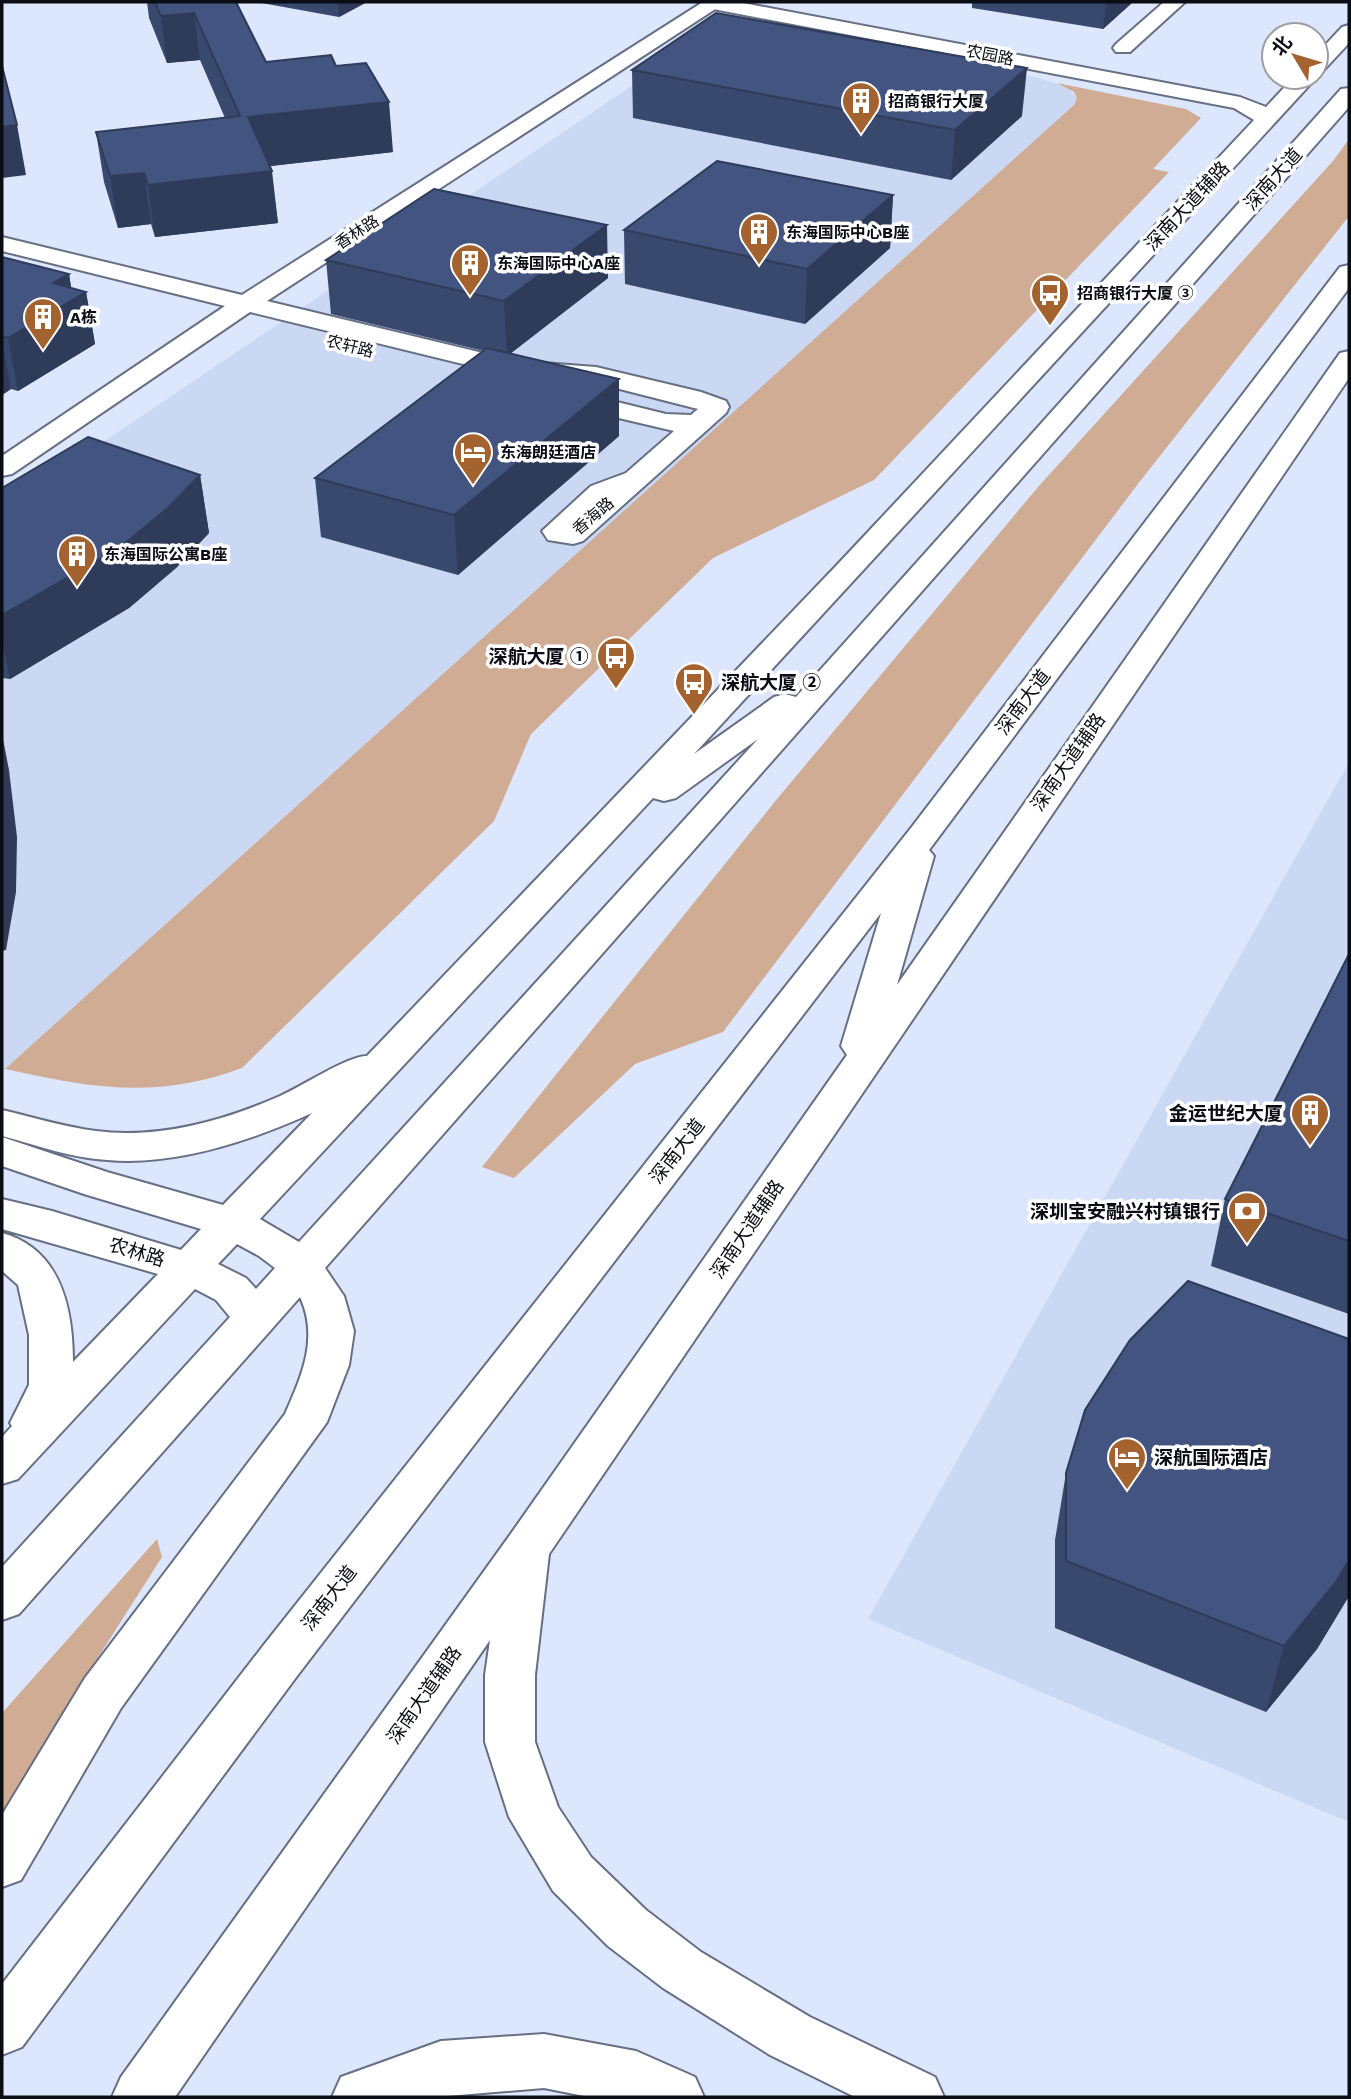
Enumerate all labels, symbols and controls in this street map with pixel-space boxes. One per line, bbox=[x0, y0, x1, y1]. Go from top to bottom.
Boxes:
north arrow bbox=[1260, 21, 1330, 91]
text: 北 bbox=[1267, 31, 1297, 60]
street label: 农园路 bbox=[965, 41, 1015, 69]
building icon: 招商银行大厦 bbox=[840, 80, 882, 135]
place label: 招商银行大厦 bbox=[888, 92, 984, 111]
street label: 深南大道 bbox=[1239, 143, 1307, 215]
street label: 深南大道辅路 bbox=[1140, 156, 1234, 256]
street label: 香林路 bbox=[332, 211, 382, 253]
building icon: 东海国际中心B座 bbox=[738, 211, 780, 266]
place label: 东海国际中心B座 bbox=[786, 223, 909, 242]
building icon: 东海国际中心A座 bbox=[449, 242, 491, 297]
place label: 东海国际中心A座 bbox=[497, 254, 620, 273]
bus stop icon: 招商银行大厦 ③ bbox=[1029, 272, 1071, 327]
place label: 招商银行大厦 ③ bbox=[1077, 284, 1194, 303]
building icon: A栋 bbox=[22, 296, 64, 351]
place label: A栋 bbox=[70, 308, 97, 327]
street label: 农轩路 bbox=[324, 331, 376, 361]
hotel icon: 东海朗廷酒店 bbox=[452, 431, 494, 486]
place label: 东海朗廷酒店 bbox=[500, 443, 596, 462]
street label: 香海路 bbox=[569, 493, 617, 539]
building icon: 东海国际公寓B座 bbox=[56, 533, 98, 588]
place label: 东海国际公寓B座 bbox=[104, 545, 227, 564]
bus stop icon: 深航大厦 ① bbox=[595, 635, 637, 690]
place label: 深航大厦 ① bbox=[489, 645, 589, 668]
bus stop icon: 深航大厦 ② bbox=[673, 661, 715, 716]
street label: 深南大道 bbox=[991, 665, 1055, 739]
place label: 深航大厦 ② bbox=[721, 671, 821, 694]
street label: 深南大道辅路 bbox=[1026, 709, 1110, 815]
building icon: 金运世纪大厦 bbox=[1289, 1092, 1331, 1147]
place label: 金运世纪大厦 bbox=[1169, 1102, 1283, 1125]
street label: 深南大道 bbox=[645, 1114, 709, 1188]
street label: 深南大道辅路 bbox=[706, 1175, 788, 1283]
bank icon: 深圳宝安融兴村镇银行 bbox=[1226, 1190, 1268, 1245]
place label: 深圳宝安融兴村镇银行 bbox=[1030, 1200, 1220, 1223]
street label: 农林路 bbox=[106, 1233, 168, 1271]
hotel icon: 深航国际酒店 bbox=[1106, 1436, 1148, 1491]
place label: 深航国际酒店 bbox=[1154, 1446, 1268, 1469]
street label: 深南大道 bbox=[297, 1561, 361, 1635]
street label: 深南大道辅路 bbox=[382, 1642, 466, 1748]

